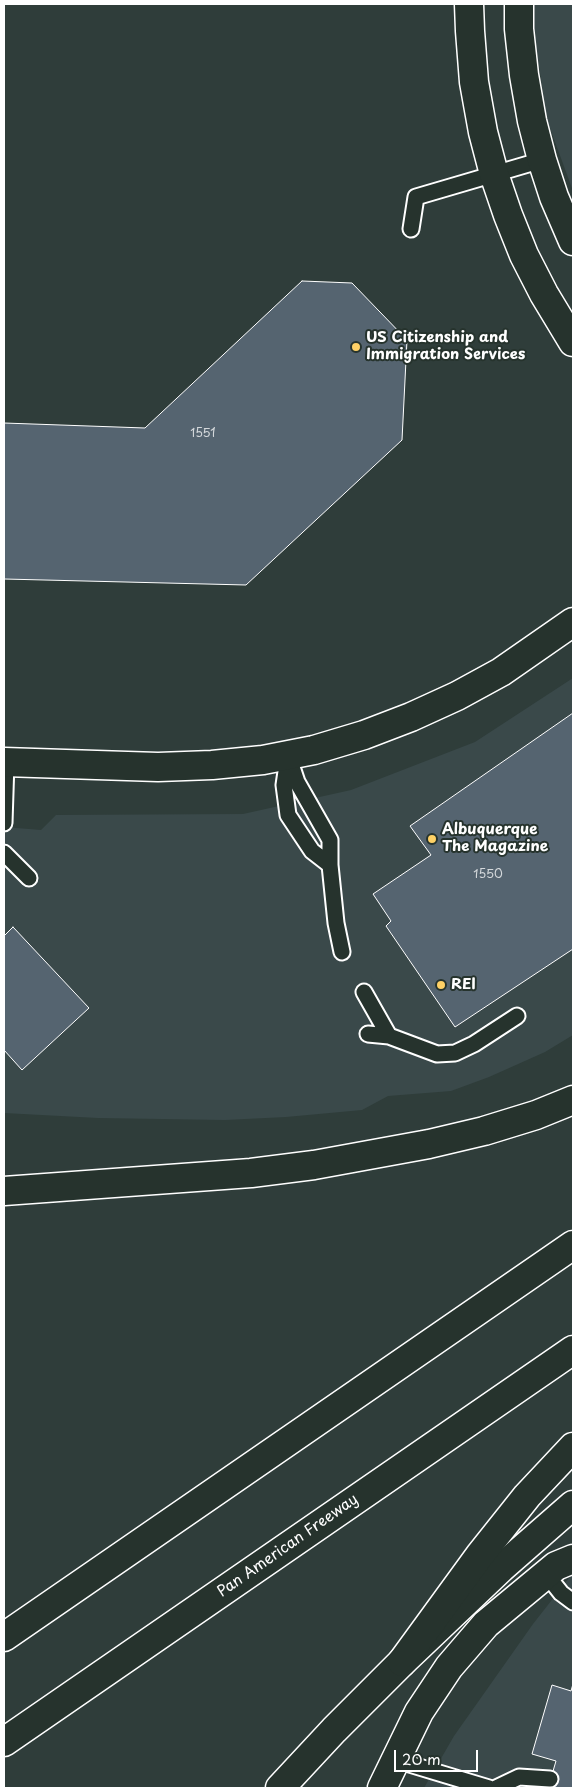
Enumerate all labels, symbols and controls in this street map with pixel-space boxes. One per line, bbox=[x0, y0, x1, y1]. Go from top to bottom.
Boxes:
place label: US Citizenship and Immigration Services bbox=[366, 329, 525, 364]
marker: US Citizenship and Immigration Services bbox=[350, 341, 362, 353]
house number: 1551 bbox=[190, 427, 216, 441]
place label: Albuquerque The Magazine bbox=[442, 821, 548, 856]
marker: Albuquerque The Magazine bbox=[426, 833, 438, 845]
house number: 1550 bbox=[473, 868, 503, 882]
place label: REI bbox=[451, 976, 476, 994]
marker: REI bbox=[435, 979, 447, 991]
street label: Pan American Freeway bbox=[214, 1491, 362, 1601]
scale bar bbox=[397, 1740, 481, 1772]
text: 20 m bbox=[402, 1747, 441, 1770]

